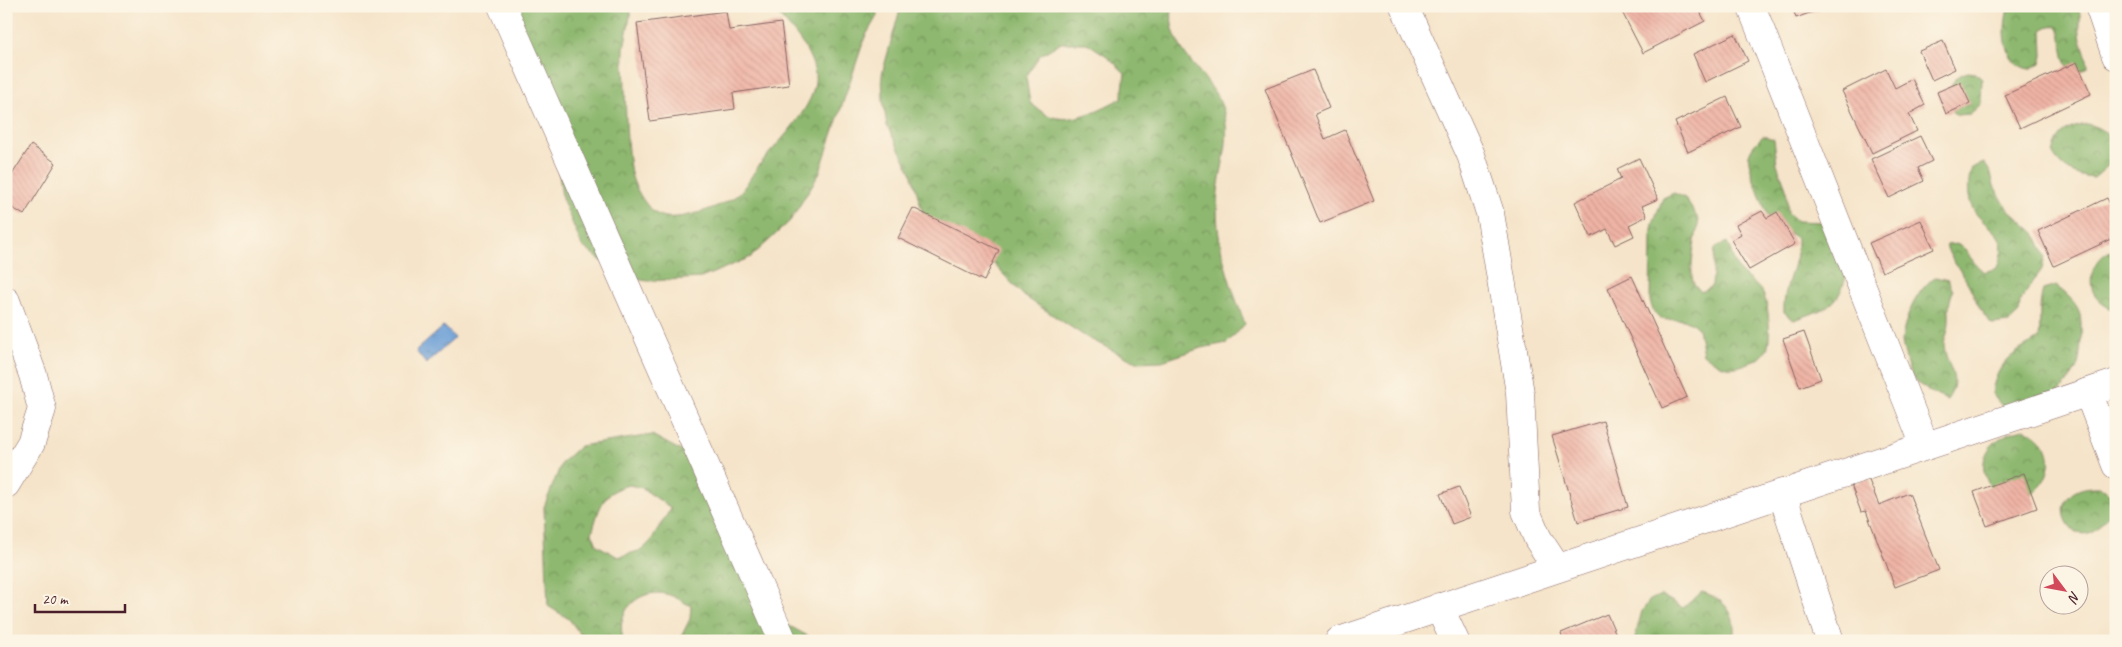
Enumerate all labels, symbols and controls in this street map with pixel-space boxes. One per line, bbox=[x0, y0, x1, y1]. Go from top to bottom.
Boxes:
north arrow bbox=[2040, 564, 2090, 614]
scale bar bbox=[35, 582, 125, 614]
text: N bbox=[2064, 588, 2084, 607]
text: 20 m bbox=[42, 590, 69, 609]

